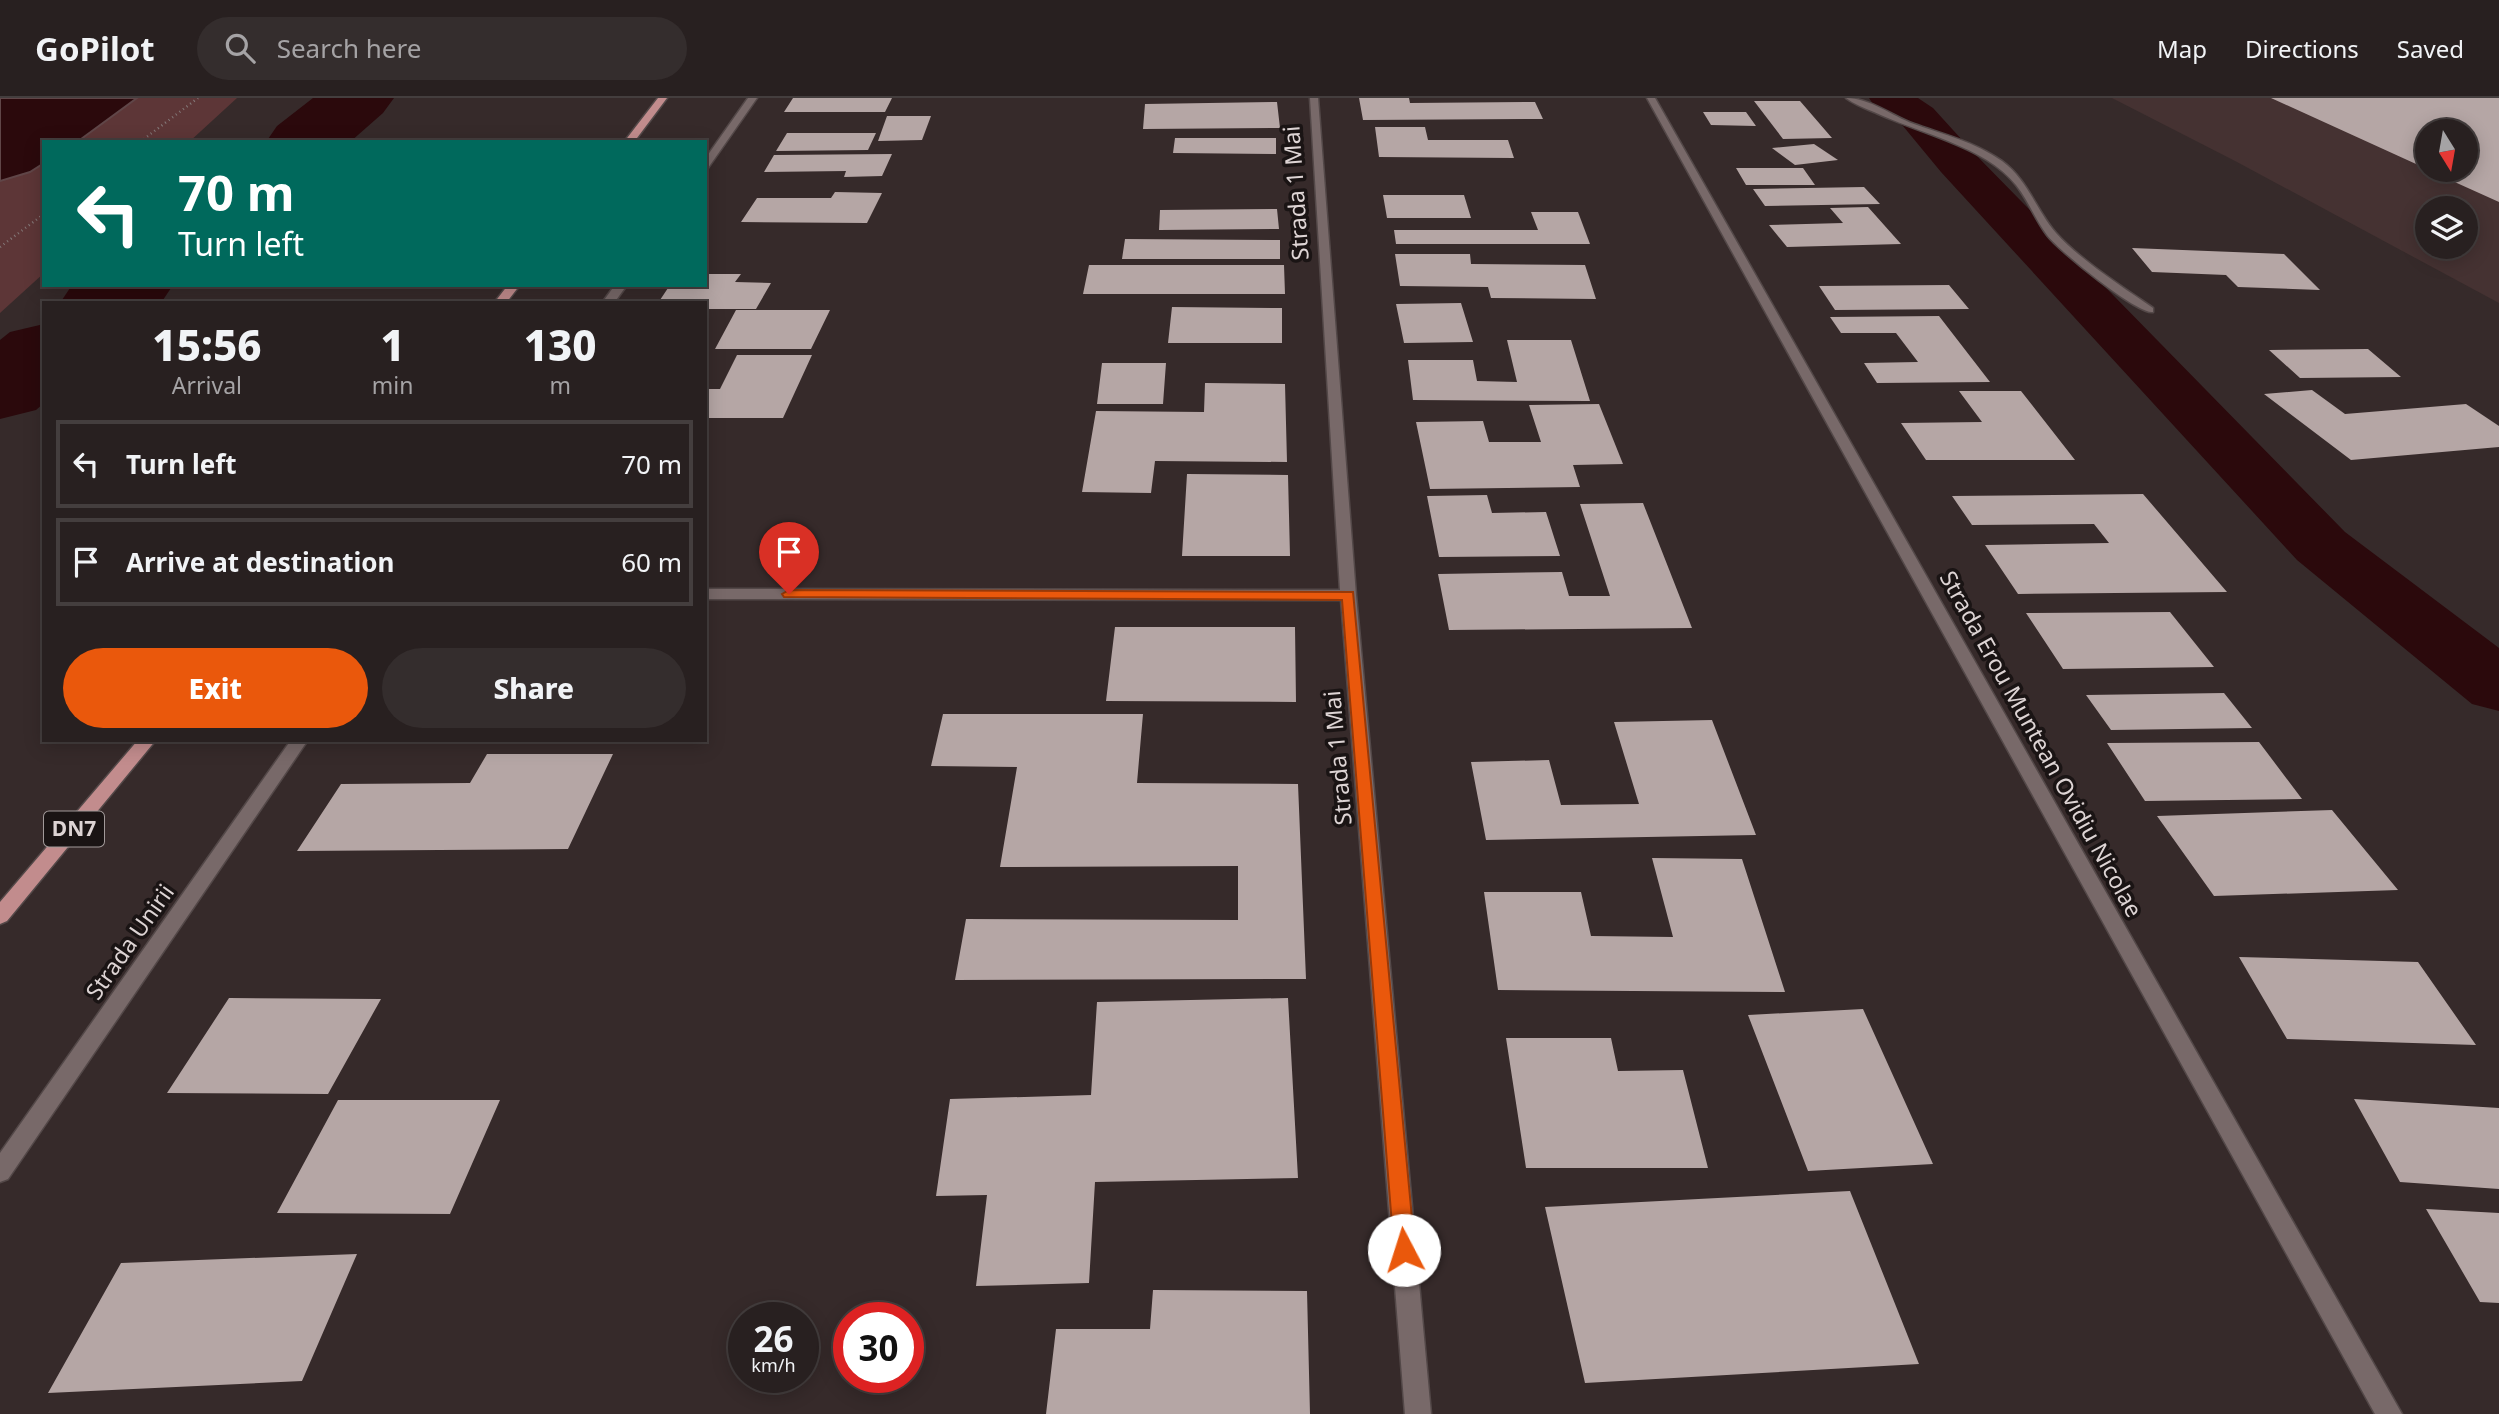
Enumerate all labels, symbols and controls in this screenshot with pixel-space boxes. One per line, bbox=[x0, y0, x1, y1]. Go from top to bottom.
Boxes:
search box bbox=[197, 17, 687, 80]
text: GoPilot bbox=[35, 26, 155, 71]
icon: search bbox=[221, 29, 259, 67]
text: Search here bbox=[277, 30, 421, 66]
text: Map bbox=[2157, 32, 2207, 65]
text: Directions bbox=[2245, 32, 2359, 65]
text: Saved bbox=[2397, 32, 2464, 65]
north arrow bbox=[2415, 119, 2478, 182]
map controls bbox=[2415, 119, 2478, 259]
street label: Strada 1 Mai bbox=[1274, 125, 1316, 261]
text: 70 m bbox=[178, 159, 295, 225]
icon: left bbox=[63, 168, 154, 259]
button: layers bbox=[2415, 196, 2478, 259]
text: Turn left bbox=[178, 222, 304, 265]
text: 15:56 bbox=[152, 316, 261, 373]
text: 1 bbox=[380, 316, 405, 373]
text: 130 bbox=[524, 316, 597, 373]
text: Arrival bbox=[172, 369, 242, 401]
text: min bbox=[372, 369, 413, 401]
text: m bbox=[549, 369, 571, 401]
icon: left bbox=[67, 445, 105, 483]
text: Turn left bbox=[126, 446, 237, 482]
text: 70 m bbox=[621, 446, 682, 482]
pin bbox=[759, 522, 819, 594]
icon: arrive bbox=[770, 533, 808, 571]
icon: arrive bbox=[67, 543, 105, 581]
text: Arrive at destination bbox=[126, 544, 395, 580]
text: 60 m bbox=[621, 544, 682, 580]
street label: Strada Erou Muntean Ovidiu Nicolae bbox=[1933, 565, 2151, 922]
button: Exit bbox=[63, 648, 368, 728]
button: Share bbox=[382, 648, 686, 728]
street label: Strada 1 Mai bbox=[1315, 690, 1359, 827]
road number: DN7 bbox=[44, 812, 104, 846]
street label: Strada Unirii bbox=[78, 877, 181, 1006]
position arrow bbox=[1367, 1213, 1441, 1287]
speed limit sign: 30 bbox=[833, 1302, 924, 1393]
text: 26 bbox=[753, 1315, 794, 1362]
text: km/h bbox=[751, 1353, 796, 1377]

